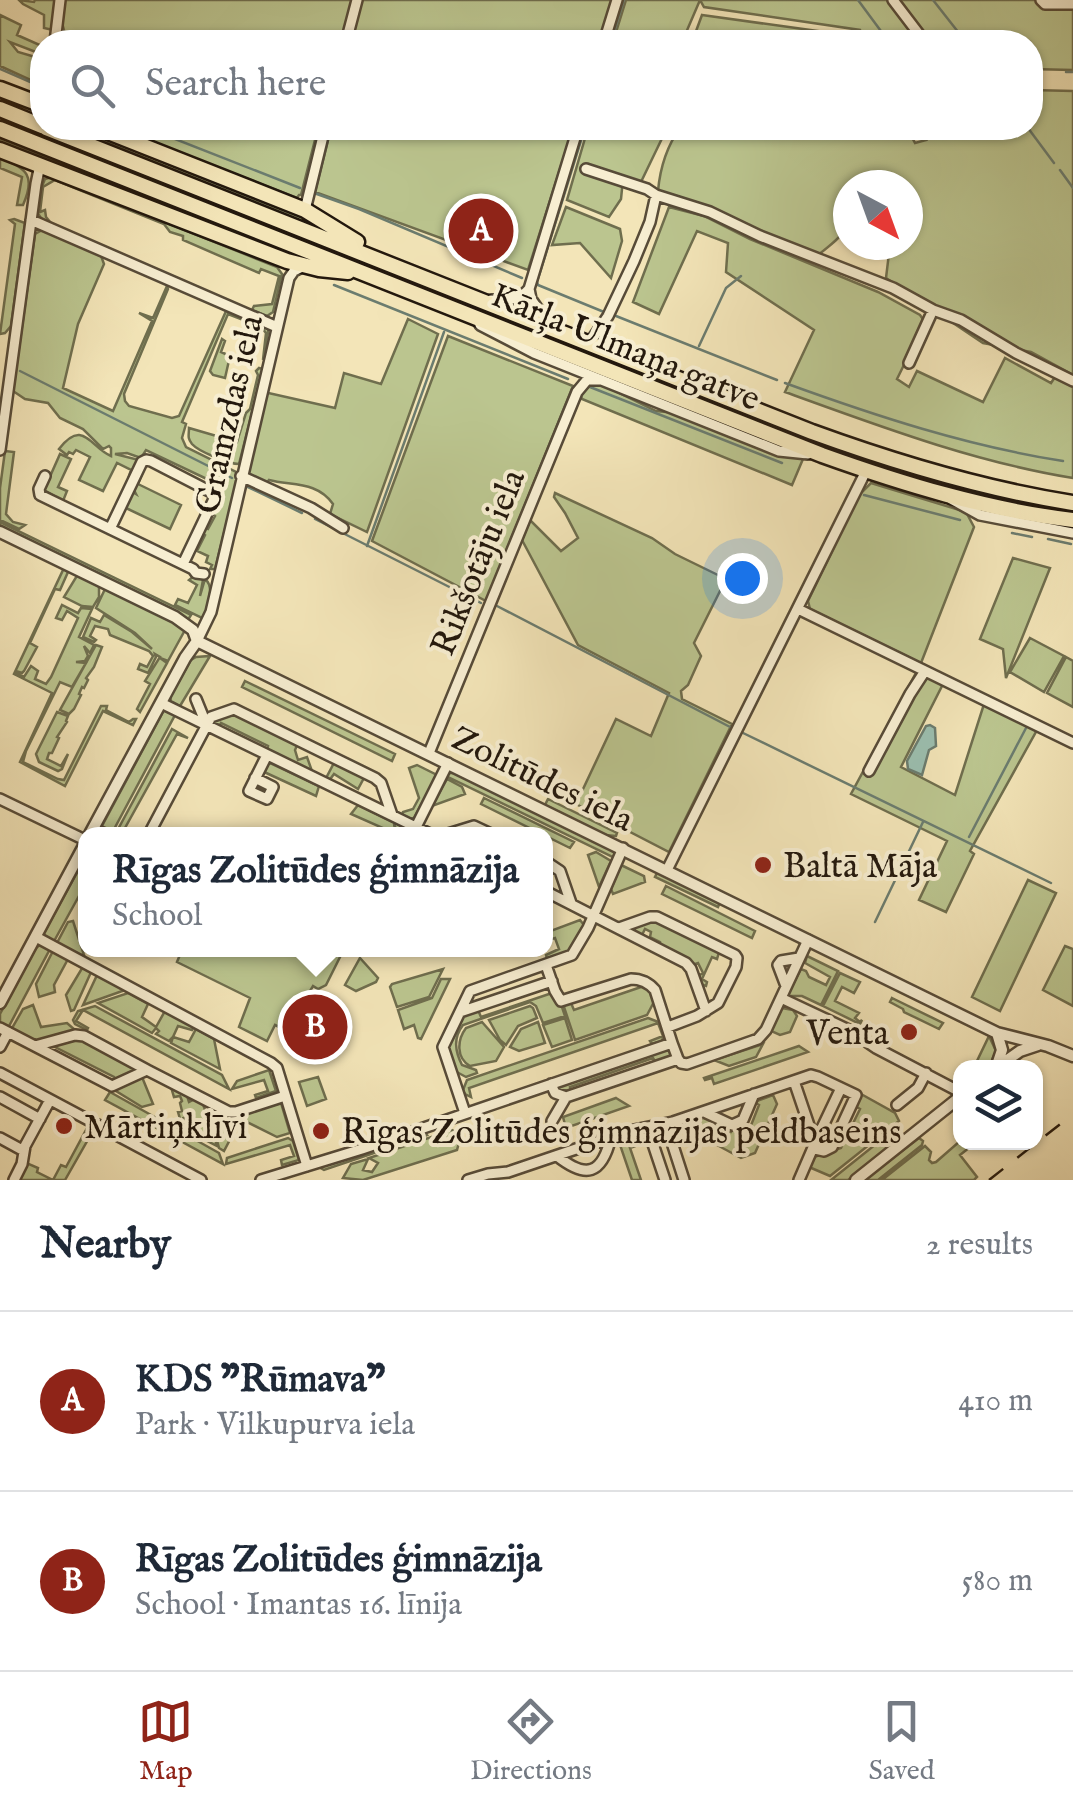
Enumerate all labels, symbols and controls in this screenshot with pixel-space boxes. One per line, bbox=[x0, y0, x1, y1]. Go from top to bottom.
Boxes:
search box bbox=[30, 30, 1043, 140]
icon: search bbox=[65, 58, 120, 113]
text: Search here bbox=[145, 61, 326, 109]
north arrow bbox=[833, 170, 923, 260]
pin: A bbox=[448, 194, 514, 268]
street label: Kārļa Ulmaņa gatve bbox=[484, 274, 766, 423]
street label: Gramzdas iela bbox=[186, 310, 275, 518]
street label: Rikšotāju iela bbox=[422, 462, 537, 663]
your location bbox=[717, 553, 768, 604]
street label: Zolitūdes iela bbox=[444, 717, 641, 844]
popup bbox=[78, 827, 553, 957]
place label: Baltā Māja bbox=[783, 845, 938, 890]
text: Rīgas Zolitūdes ģimnāzija bbox=[112, 848, 519, 896]
marker: Baltā Māja bbox=[752, 854, 774, 876]
text: School bbox=[112, 896, 202, 937]
pin: B bbox=[282, 990, 348, 1064]
place label: Venta bbox=[805, 1012, 890, 1057]
marker: Venta bbox=[898, 1021, 920, 1043]
map controls bbox=[953, 1060, 1043, 1150]
button: layers bbox=[953, 1060, 1043, 1150]
place label: Mārtiņklīvi bbox=[84, 1106, 247, 1151]
place label: Rīgas Zolitūdes ģimnāzijas peldbaseins bbox=[341, 1111, 901, 1156]
marker: Mārtiņklīvi bbox=[53, 1115, 75, 1137]
marker: Rīgas Zolitūdes ģimnāzijas peldbaseins bbox=[310, 1120, 332, 1142]
text: Nearby bbox=[40, 1219, 171, 1272]
text: 2 results bbox=[926, 1225, 1033, 1266]
text: KDS "Rūmava" bbox=[135, 1357, 385, 1405]
text: A bbox=[62, 1381, 83, 1422]
text: 410 m bbox=[958, 1381, 1033, 1422]
text: Park · Vilkupurva iela bbox=[135, 1405, 415, 1446]
text: Rīgas Zolitūdes ģimnāzija bbox=[135, 1537, 542, 1585]
text: B bbox=[62, 1561, 83, 1602]
text: 580 m bbox=[961, 1561, 1033, 1602]
text: School · Imantas 16. līnija bbox=[135, 1585, 462, 1626]
tab: Map bbox=[138, 1694, 193, 1789]
tab: Directions bbox=[470, 1694, 592, 1789]
tab: Saved bbox=[868, 1694, 935, 1789]

